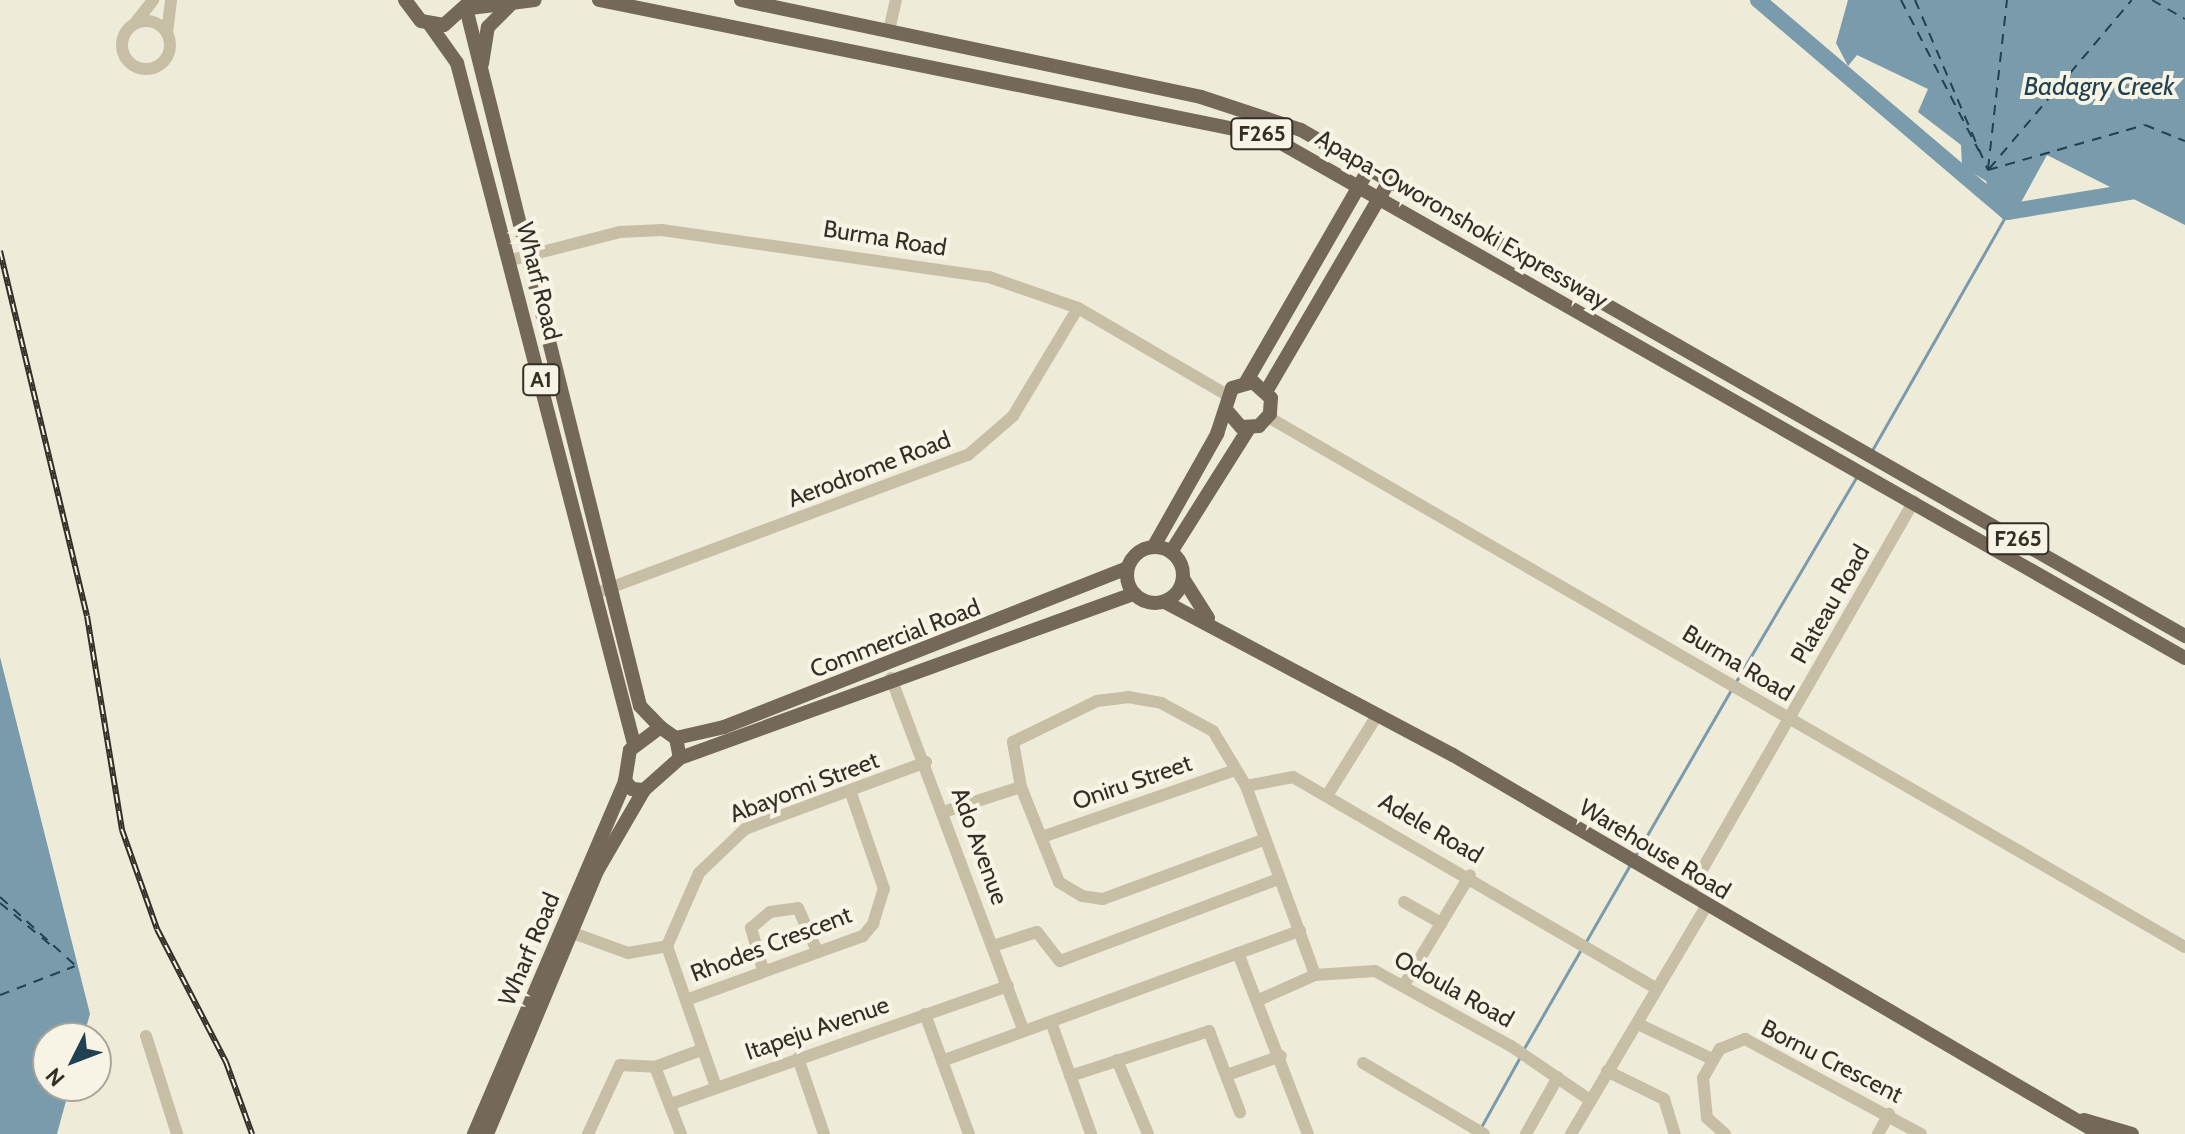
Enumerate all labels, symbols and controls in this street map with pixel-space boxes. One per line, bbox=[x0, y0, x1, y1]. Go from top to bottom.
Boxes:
water label: Badagry Creek bbox=[2024, 71, 2174, 103]
road number: F265 bbox=[1230, 116, 1294, 152]
street label: Apapa-Oworonshoki Expressway bbox=[1311, 123, 1613, 315]
street label: Burma Road bbox=[821, 214, 949, 262]
street label: Wharf Road bbox=[510, 219, 568, 343]
road number: A1 bbox=[521, 362, 561, 398]
street label: Aerodrome Road bbox=[784, 425, 954, 513]
road number: F265 bbox=[1986, 521, 2050, 557]
street label: Plateau Road bbox=[1784, 539, 1876, 669]
street label: Commercial Road bbox=[806, 592, 984, 684]
street label: Burma Road bbox=[1677, 619, 1799, 707]
street label: Abayomi Street bbox=[725, 745, 883, 829]
street label: Oniru Street bbox=[1069, 748, 1195, 816]
street label: Ado Avenue bbox=[946, 783, 1014, 909]
street label: Adele Road bbox=[1374, 787, 1488, 869]
street label: Warehouse Road bbox=[1574, 793, 1736, 905]
street label: Wharf Road bbox=[492, 888, 566, 1010]
street label: Rhodes Crescent bbox=[687, 900, 855, 988]
street label: Odoula Road bbox=[1389, 944, 1519, 1034]
street label: Itapeju Avenue bbox=[741, 990, 893, 1066]
street label: Bornu Crescent bbox=[1756, 1013, 1908, 1109]
north arrow bbox=[32, 1022, 112, 1102]
text: N bbox=[40, 1062, 71, 1092]

